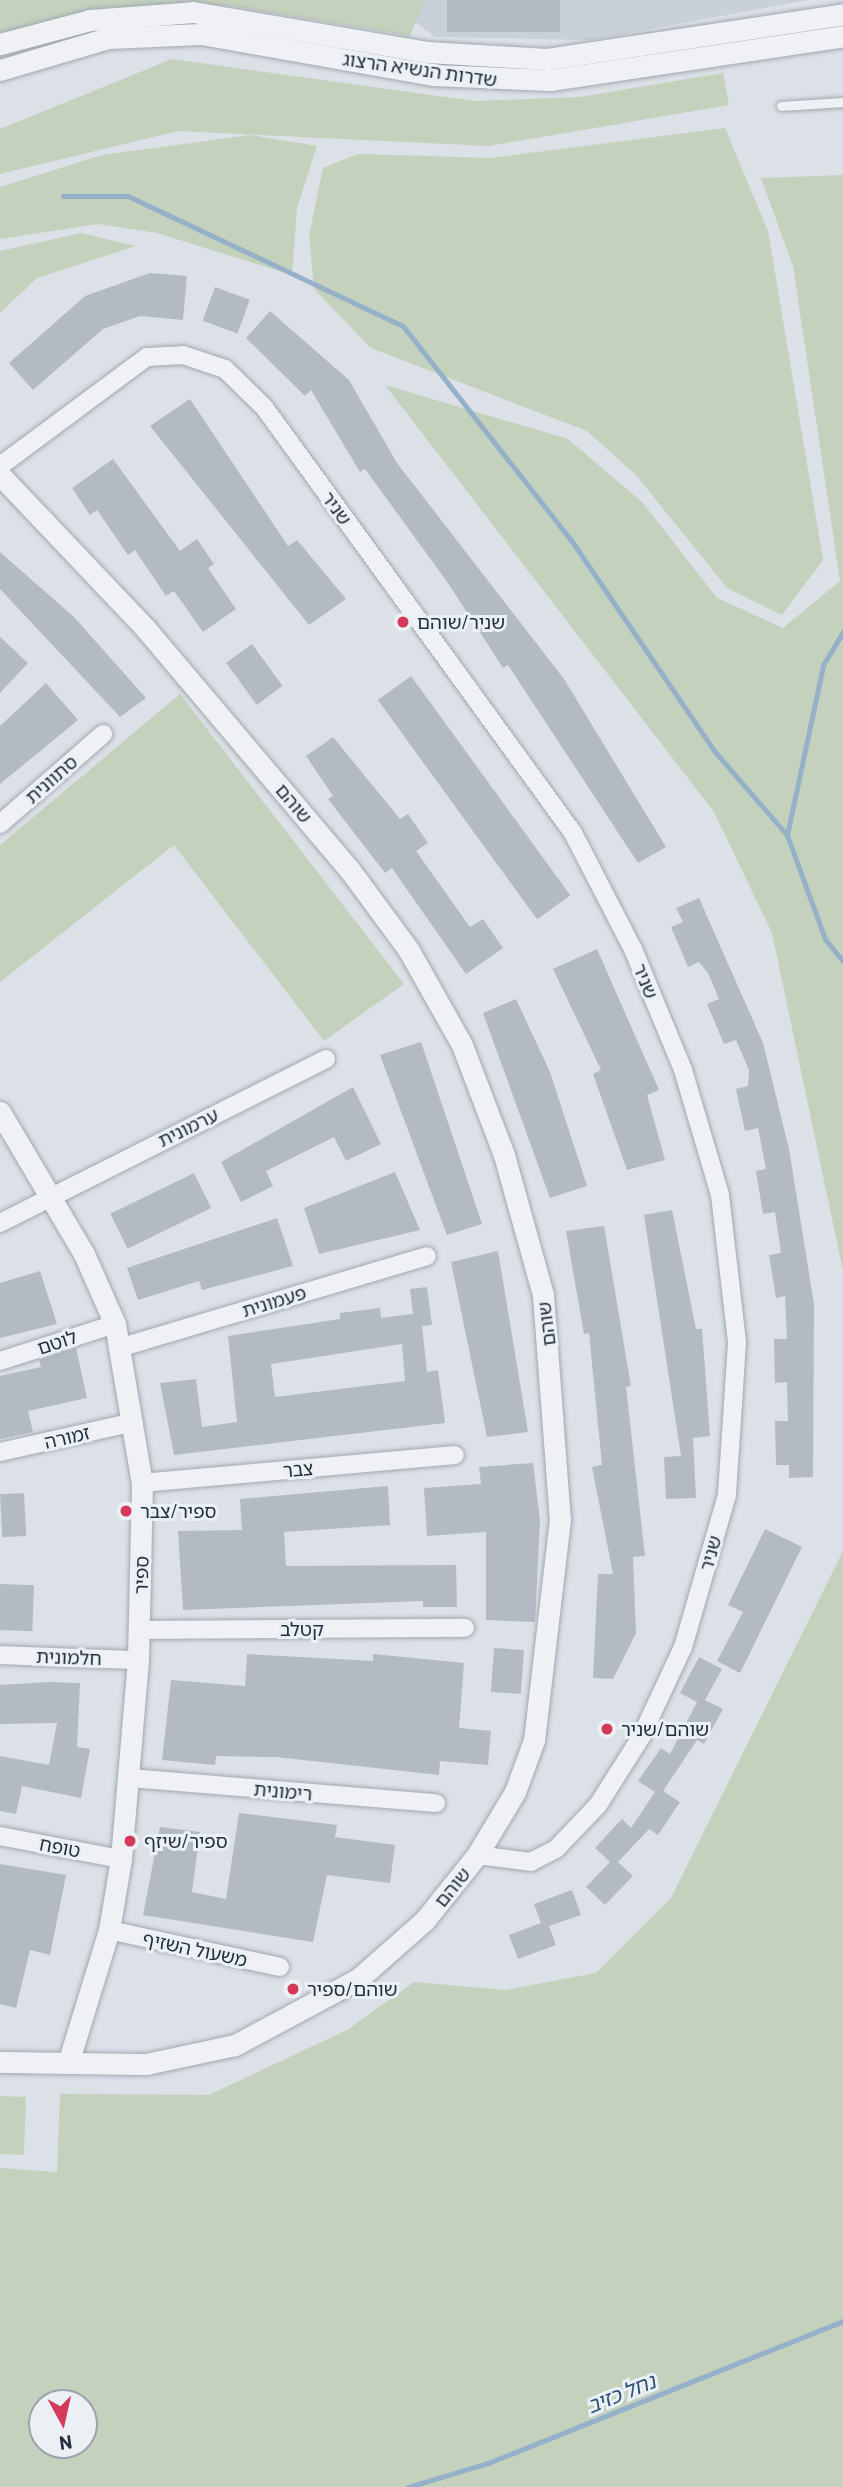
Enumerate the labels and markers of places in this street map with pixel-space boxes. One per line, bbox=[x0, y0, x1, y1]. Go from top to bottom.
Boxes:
place label: שניר/שוהם bbox=[417, 611, 505, 633]
marker: שניר/שוהם bbox=[395, 614, 411, 630]
place label: ספיר/צבר bbox=[140, 1500, 217, 1522]
marker: ספיר/צבר bbox=[118, 1503, 134, 1519]
place label: שוהם/שניר bbox=[621, 1718, 709, 1740]
marker: שוהם/שניר bbox=[599, 1721, 615, 1737]
place label: ספיר/שיזף bbox=[144, 1830, 228, 1852]
marker: ספיר/שיזף bbox=[122, 1833, 138, 1849]
place label: שוהם/ספיר bbox=[307, 1978, 398, 2000]
marker: שוהם/ספיר bbox=[285, 1981, 301, 1997]

